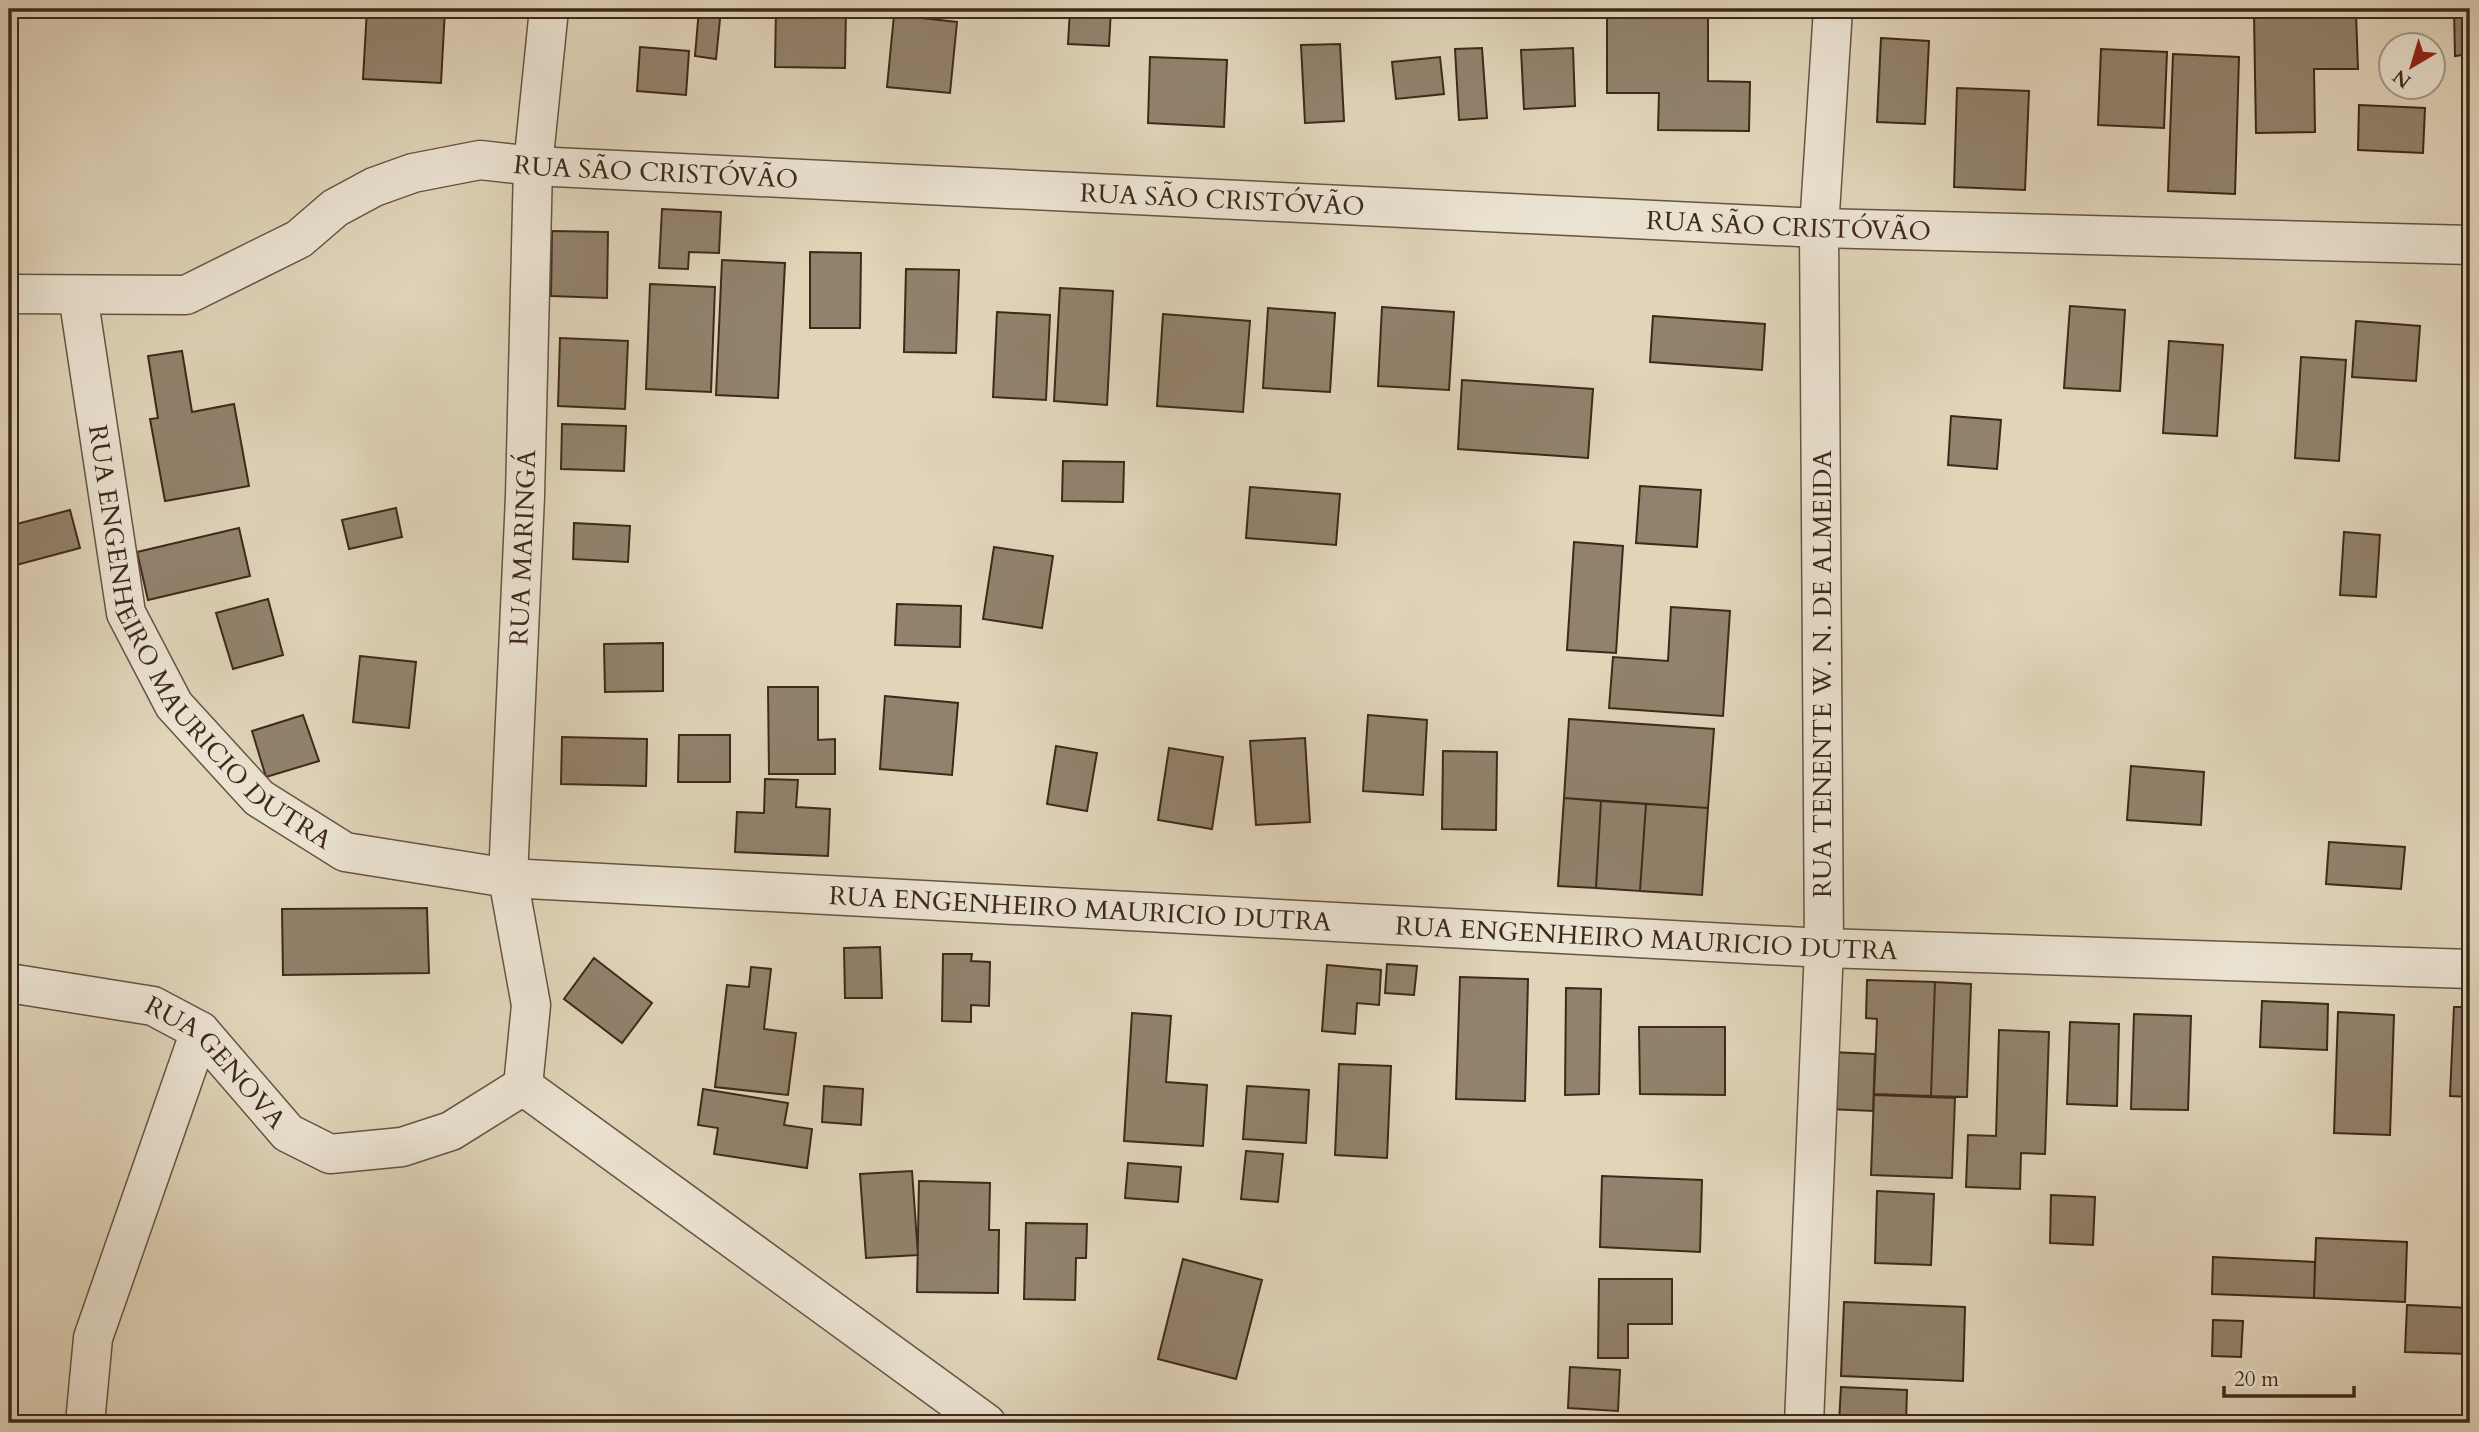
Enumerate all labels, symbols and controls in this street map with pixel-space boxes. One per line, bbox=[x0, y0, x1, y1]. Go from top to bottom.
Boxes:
north arrow bbox=[2378, 32, 2448, 102]
text: N bbox=[2387, 63, 2417, 94]
street label: RUA SÃO CRISTÓVÃO bbox=[512, 147, 799, 197]
street label: RUA SÃO CRISTÓVÃO bbox=[1079, 175, 1365, 224]
street label: RUA SÃO CRISTÓVÃO bbox=[1645, 203, 1931, 249]
street label: RUA ENGENHEIRO MAURICIO DUTRA bbox=[80, 422, 339, 858]
street label: RUA MARINGÁ bbox=[501, 449, 544, 646]
street label: RUA TENENTE W. N. DE ALMEIDA bbox=[1805, 450, 1840, 898]
street label: RUA ENGENHEIRO MAURICIO DUTRA bbox=[828, 878, 1333, 940]
street label: RUA ENGENHEIRO MAURICIO DUTRA bbox=[1394, 908, 1899, 968]
street label: RUA GENOVA bbox=[139, 988, 294, 1137]
scale bar bbox=[2224, 1355, 2353, 1399]
text: 20 m bbox=[2234, 1365, 2279, 1394]

